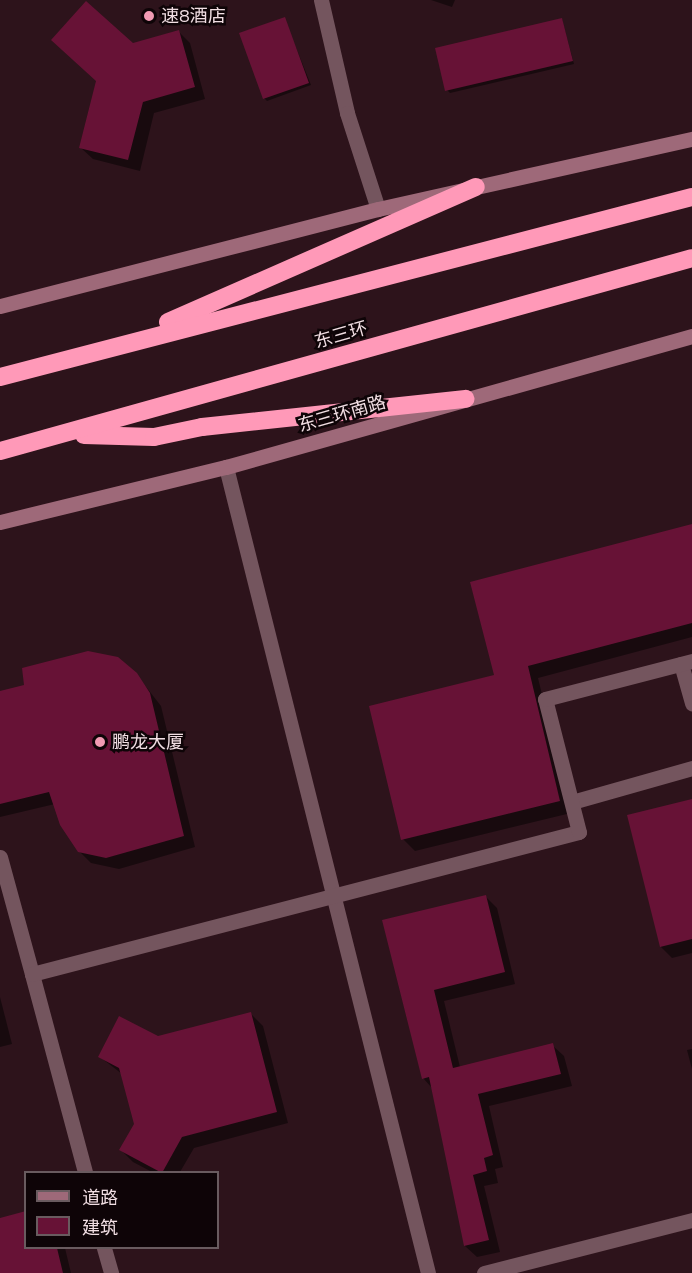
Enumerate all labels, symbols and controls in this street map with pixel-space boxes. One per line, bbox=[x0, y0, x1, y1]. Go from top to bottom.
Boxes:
place label: 速8酒店 bbox=[161, 5, 226, 27]
marker: 速8酒店 bbox=[142, 9, 156, 23]
street label: 东三环 bbox=[312, 317, 370, 353]
street label: 东三环南路 bbox=[296, 391, 388, 437]
place label: 鹏龙大厦 bbox=[112, 731, 184, 753]
marker: 鹏龙大厦 bbox=[93, 735, 107, 749]
legend bbox=[24, 1171, 219, 1249]
text: 道路 bbox=[82, 1186, 118, 1209]
text: 建筑 bbox=[82, 1216, 118, 1239]

